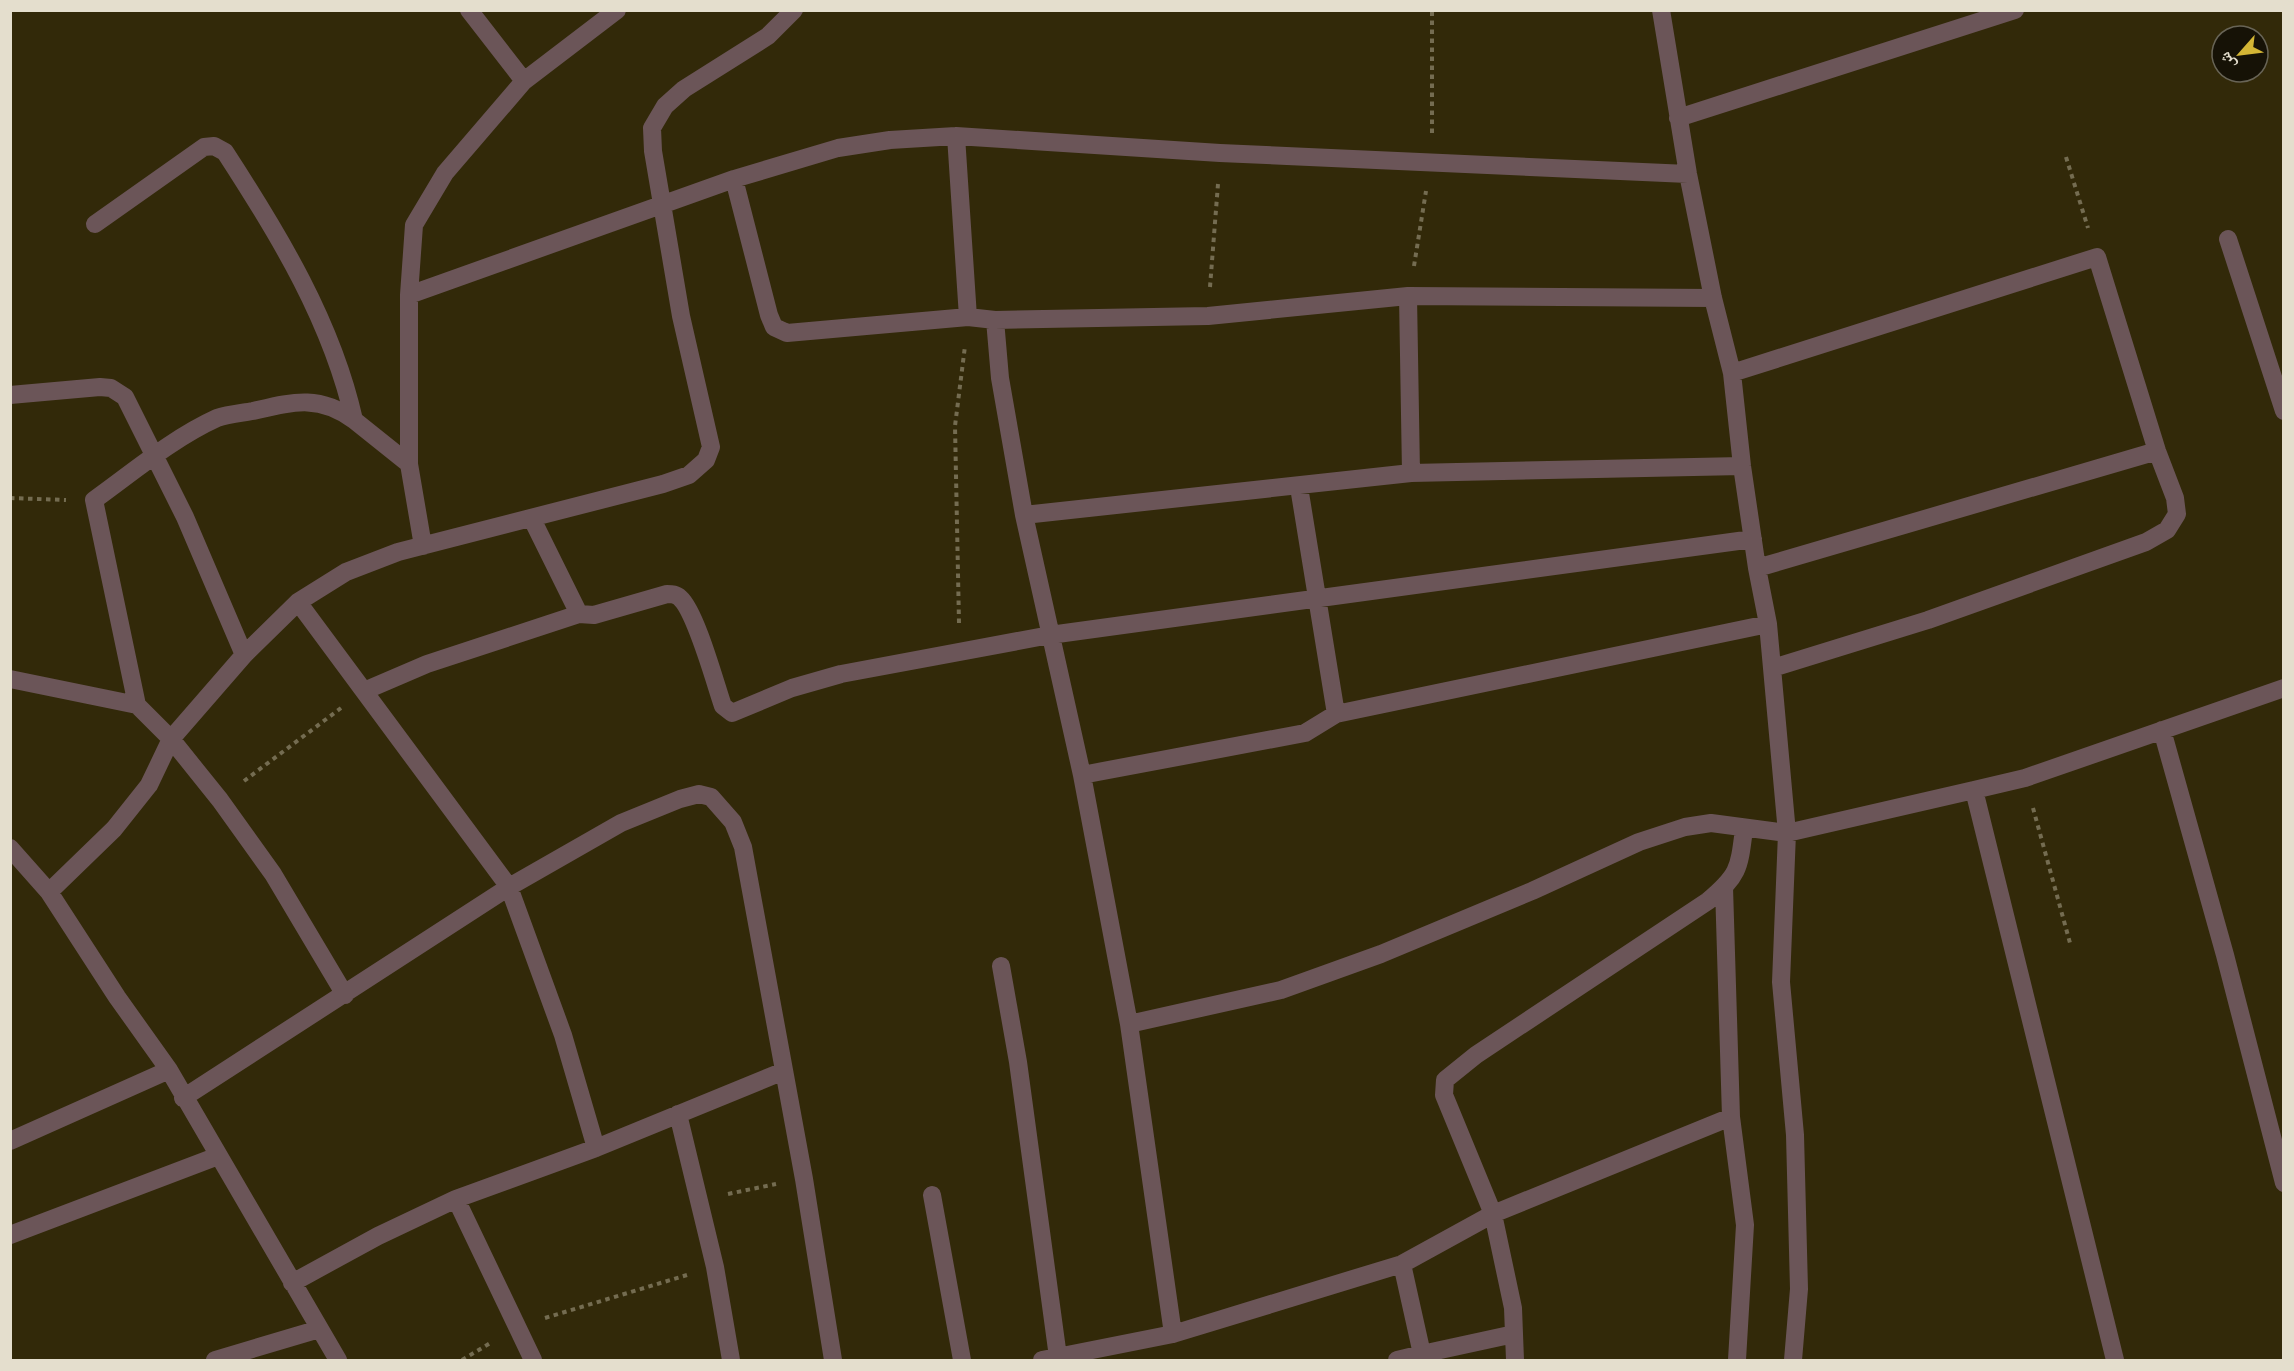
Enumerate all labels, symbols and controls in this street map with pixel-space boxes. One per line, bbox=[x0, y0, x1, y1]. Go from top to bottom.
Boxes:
north arrow bbox=[2210, 24, 2270, 84]
text: ش bbox=[2213, 48, 2240, 74]

